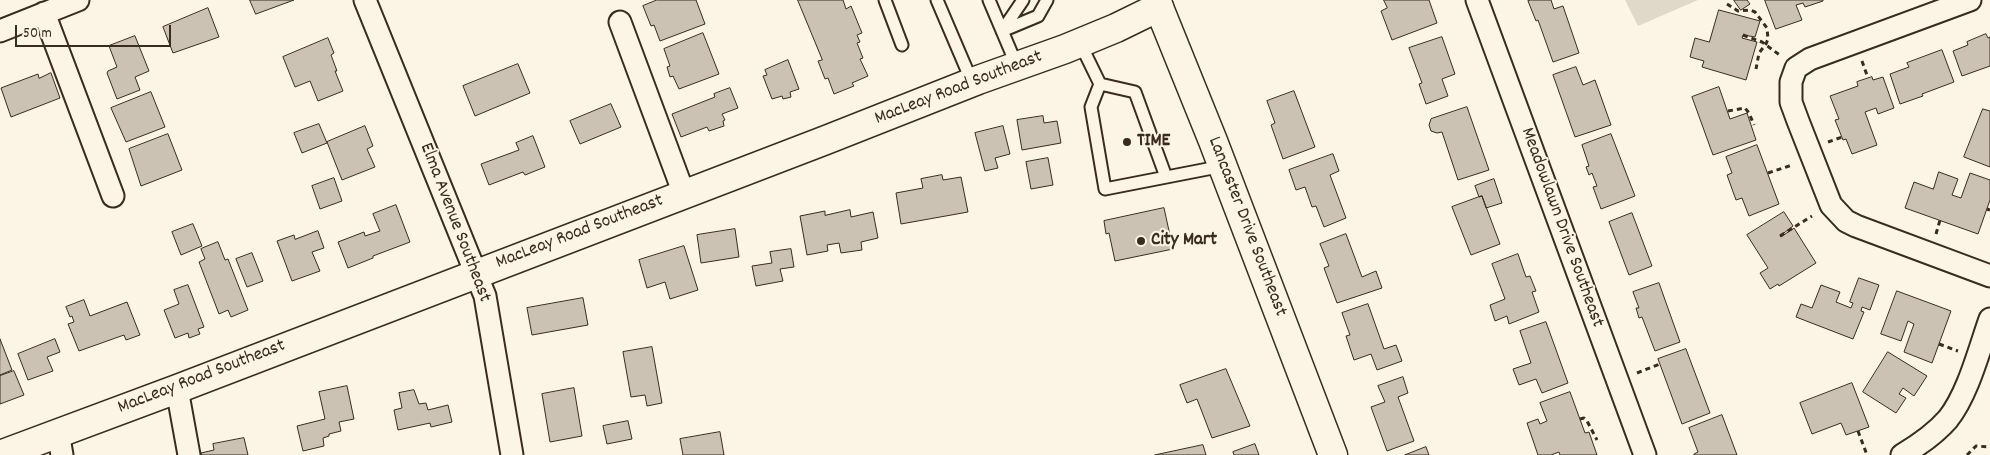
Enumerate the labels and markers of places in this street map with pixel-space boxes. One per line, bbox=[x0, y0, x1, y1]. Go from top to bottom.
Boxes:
place label: TIME bbox=[1137, 131, 1170, 153]
marker: TIME bbox=[1121, 136, 1133, 148]
place label: City Mart bbox=[1151, 230, 1217, 252]
marker: City Mart bbox=[1135, 235, 1147, 247]

